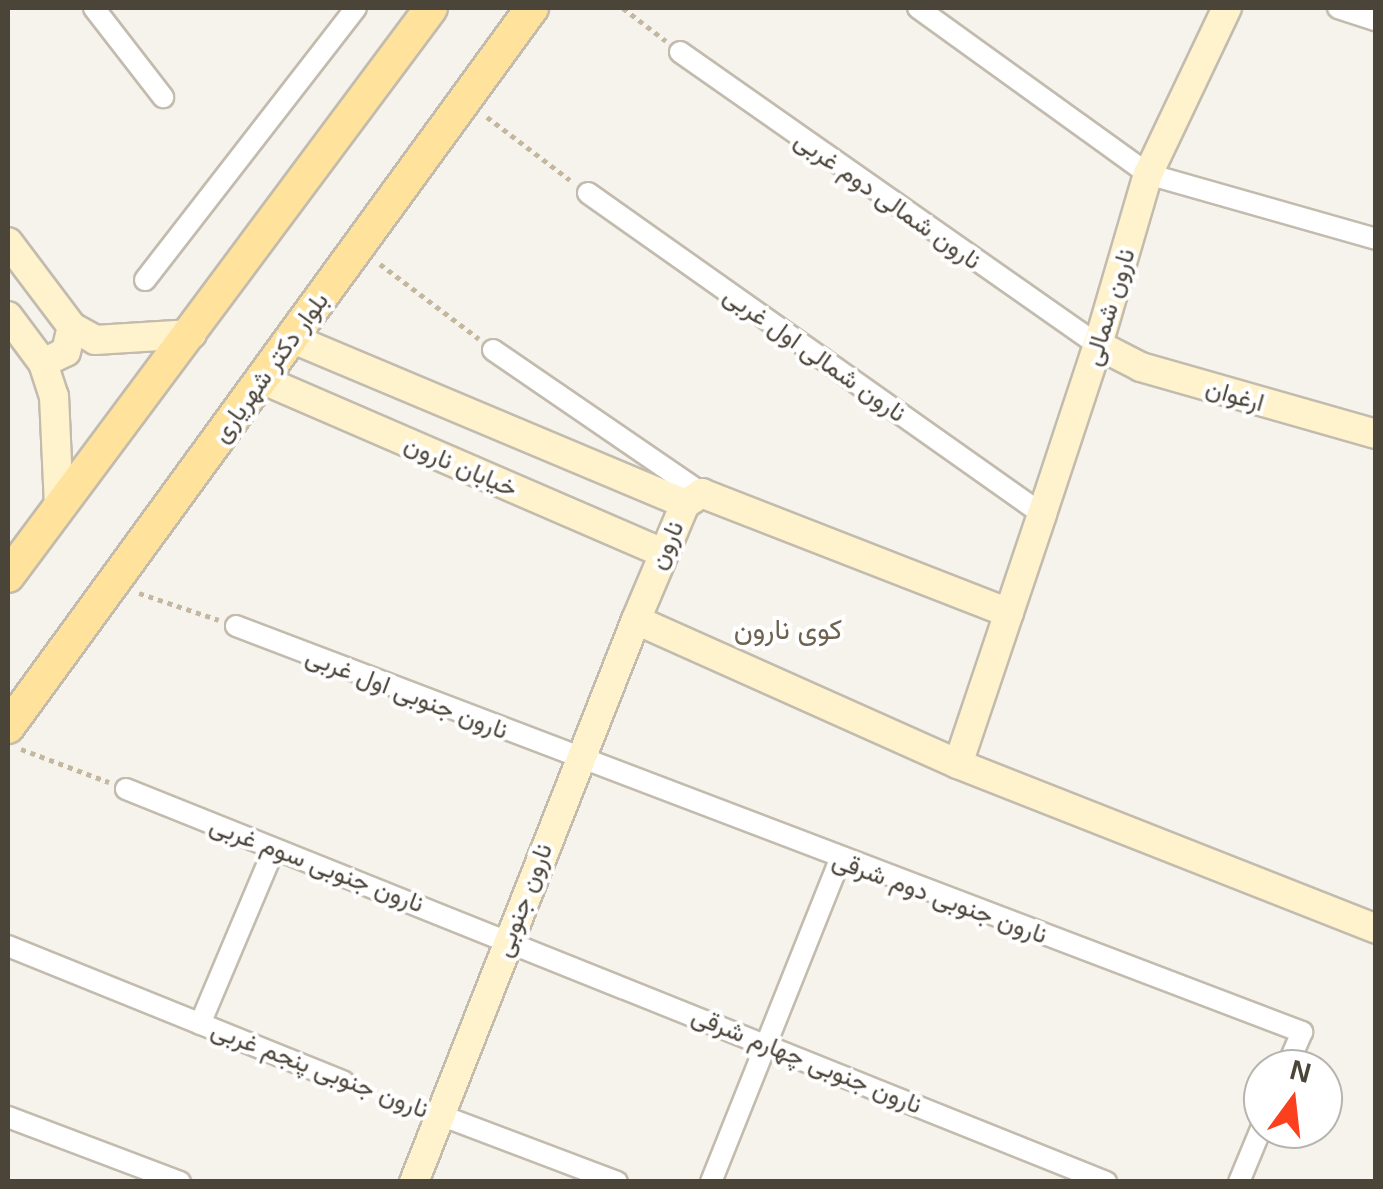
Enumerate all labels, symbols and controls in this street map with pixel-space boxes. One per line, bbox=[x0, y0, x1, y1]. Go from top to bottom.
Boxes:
street label: نارون شمالی دوم غربی bbox=[789, 124, 987, 276]
street label: نارون شمالی bbox=[1077, 245, 1141, 369]
street label: نارون شمالی اول غربی bbox=[718, 280, 912, 428]
street label: بلوار دکتر شهریاری bbox=[205, 286, 335, 448]
street label: ارغوان bbox=[1202, 372, 1268, 418]
street label: خیابان نارون bbox=[400, 429, 522, 503]
street label: نارون bbox=[642, 516, 690, 574]
district label: کوی نارون bbox=[734, 613, 842, 647]
street label: نارون جنوبی اول غربی bbox=[302, 641, 512, 745]
street label: نارون جنوبی سوم غربی bbox=[206, 809, 428, 919]
street label: نارون جنوبی bbox=[488, 839, 558, 961]
street label: نارون جنوبی دوم شرقی bbox=[829, 844, 1051, 950]
street label: نارون جنوبی چهارم شرقی bbox=[688, 1000, 926, 1120]
street label: نارون جنوبی پنجم غربی bbox=[207, 1014, 433, 1124]
north arrow bbox=[1243, 1049, 1343, 1149]
text: N bbox=[1287, 1054, 1314, 1089]

